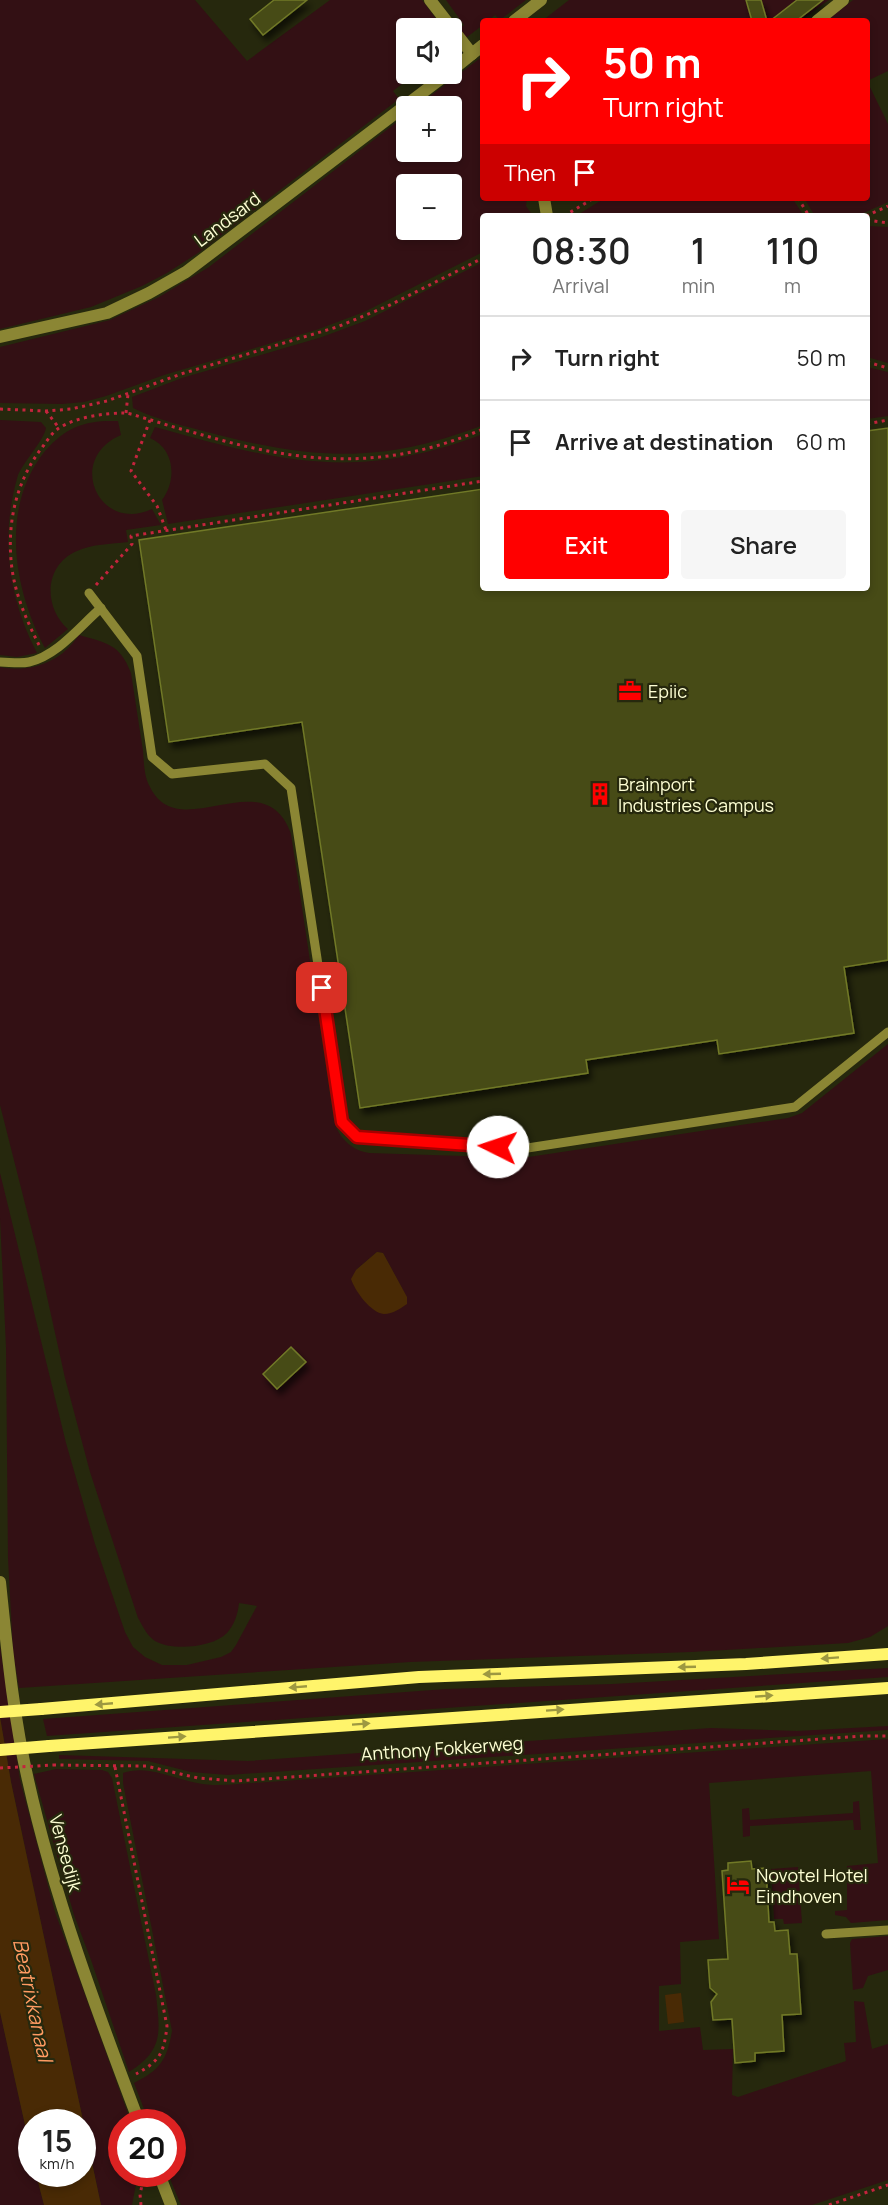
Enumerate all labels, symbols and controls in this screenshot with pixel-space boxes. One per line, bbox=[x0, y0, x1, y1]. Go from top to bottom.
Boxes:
map controls bbox=[396, 18, 462, 240]
button: sound bbox=[396, 18, 462, 84]
text: 50 m bbox=[603, 33, 701, 91]
icon: right bbox=[504, 42, 582, 120]
text: Turn right bbox=[603, 88, 724, 125]
button: + bbox=[396, 96, 462, 162]
icon: arrive bbox=[568, 156, 601, 189]
text: Then bbox=[504, 158, 556, 188]
button: − bbox=[396, 174, 462, 240]
street label: Landsard bbox=[189, 186, 265, 252]
text: 08:30 bbox=[531, 226, 631, 275]
text: 1 bbox=[691, 226, 706, 275]
text: 110 bbox=[766, 226, 819, 275]
text: Arrival bbox=[552, 272, 609, 299]
text: min bbox=[682, 272, 715, 299]
text: m bbox=[784, 272, 801, 299]
icon: right bbox=[504, 342, 537, 375]
text: Turn right bbox=[555, 343, 660, 373]
text: 50 m bbox=[797, 343, 846, 373]
icon: arrive bbox=[504, 426, 537, 459]
text: Arrive at destination bbox=[555, 427, 773, 457]
text: 60 m bbox=[796, 427, 846, 457]
button: Exit bbox=[504, 510, 669, 579]
button: Share bbox=[681, 510, 846, 579]
office icon: Epiic bbox=[617, 678, 643, 704]
place label: Epiic bbox=[648, 679, 687, 703]
place label: Brainport Industries Campus bbox=[618, 772, 774, 817]
building icon: Brainport Industries Campus bbox=[587, 781, 613, 807]
pin bbox=[296, 962, 347, 1013]
icon: arrive bbox=[305, 971, 338, 1004]
position arrow bbox=[466, 1115, 530, 1179]
one-way arrow bbox=[820, 1654, 839, 1663]
one-way arrow bbox=[678, 1662, 697, 1671]
one-way arrow bbox=[483, 1670, 502, 1679]
one-way arrow bbox=[288, 1682, 307, 1692]
one-way arrow bbox=[754, 1691, 773, 1700]
one-way arrow bbox=[94, 1699, 113, 1708]
one-way arrow bbox=[546, 1705, 565, 1715]
one-way arrow bbox=[351, 1719, 370, 1729]
street label: Anthony Fokkerweg bbox=[360, 1730, 524, 1766]
one-way arrow bbox=[167, 1733, 186, 1742]
street label: Vensedijk bbox=[44, 1812, 88, 1895]
place label: Novotel Hotel Eindhoven bbox=[756, 1863, 868, 1908]
hotel icon: Novotel Hotel Eindhoven bbox=[725, 1872, 751, 1898]
water label: Beatrixkanaal bbox=[7, 1936, 60, 2066]
speed limit sign: 20 bbox=[108, 2109, 186, 2187]
text: 15 bbox=[42, 2120, 72, 2161]
text: km/h bbox=[40, 2153, 74, 2174]

